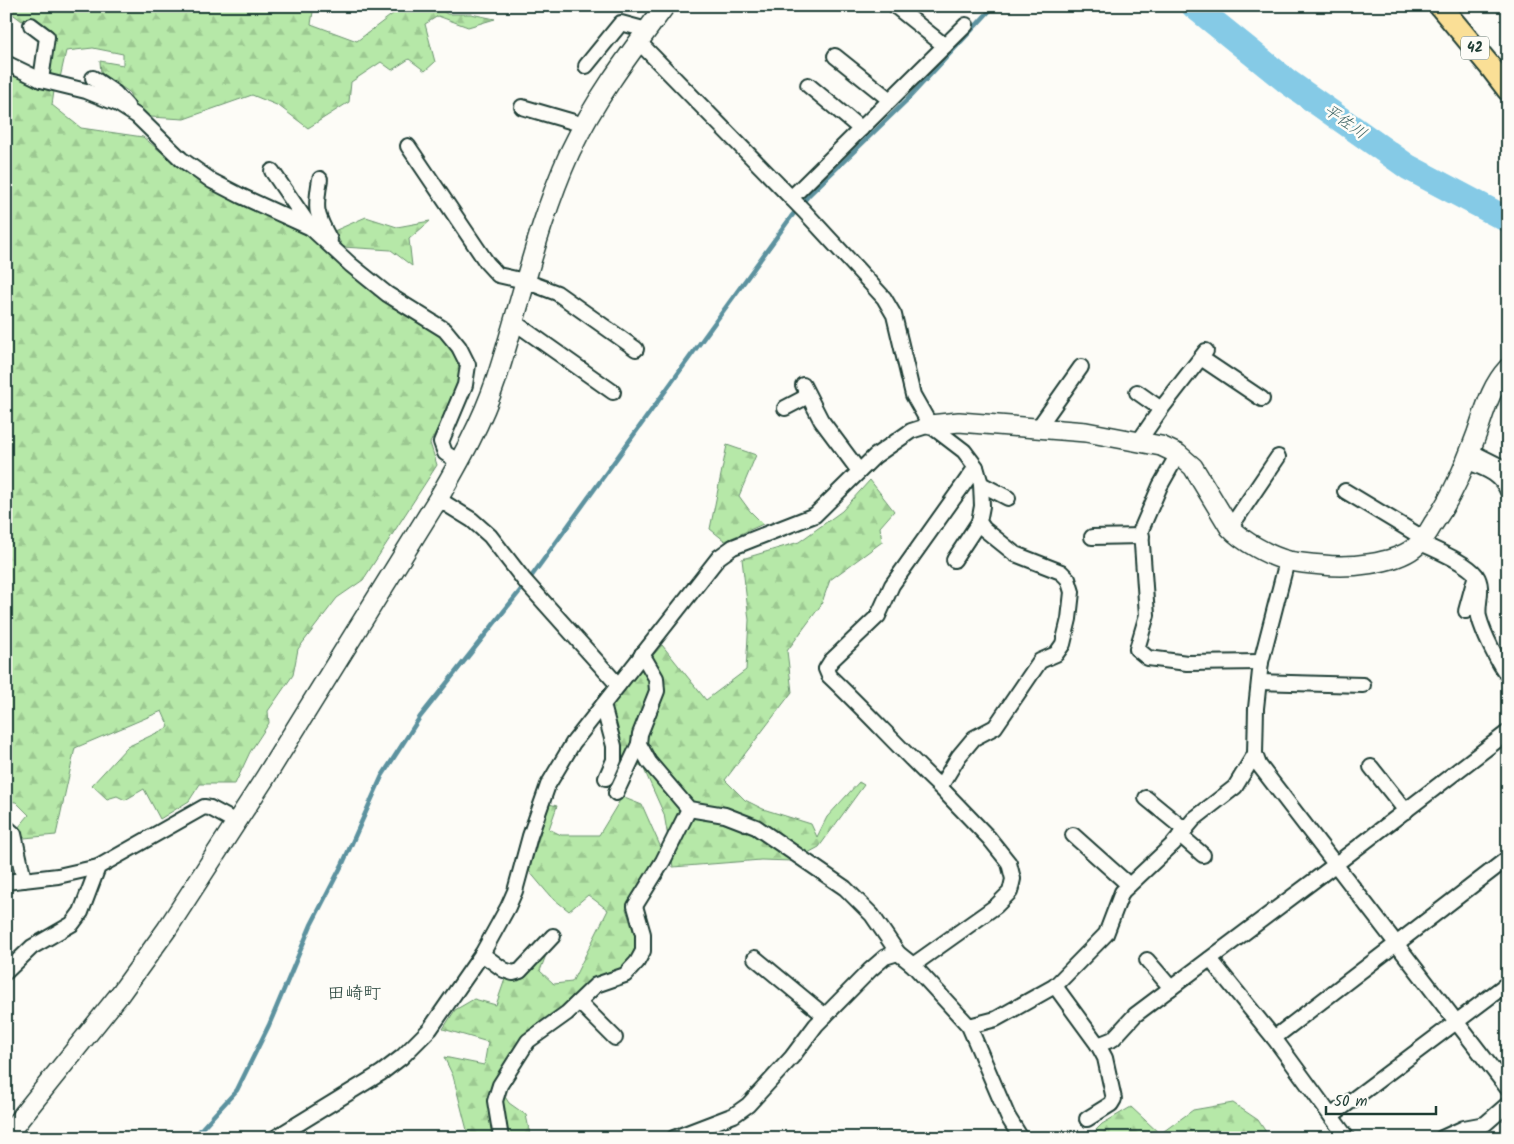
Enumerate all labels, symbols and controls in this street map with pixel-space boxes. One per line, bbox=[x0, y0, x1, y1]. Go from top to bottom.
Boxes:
road number: 42 bbox=[1461, 36, 1489, 59]
water label: 平佐川 bbox=[1318, 98, 1372, 146]
district label: 田崎町 bbox=[327, 980, 381, 1009]
scale bar bbox=[1326, 1084, 1436, 1116]
text: 50 m bbox=[1334, 1090, 1368, 1114]

